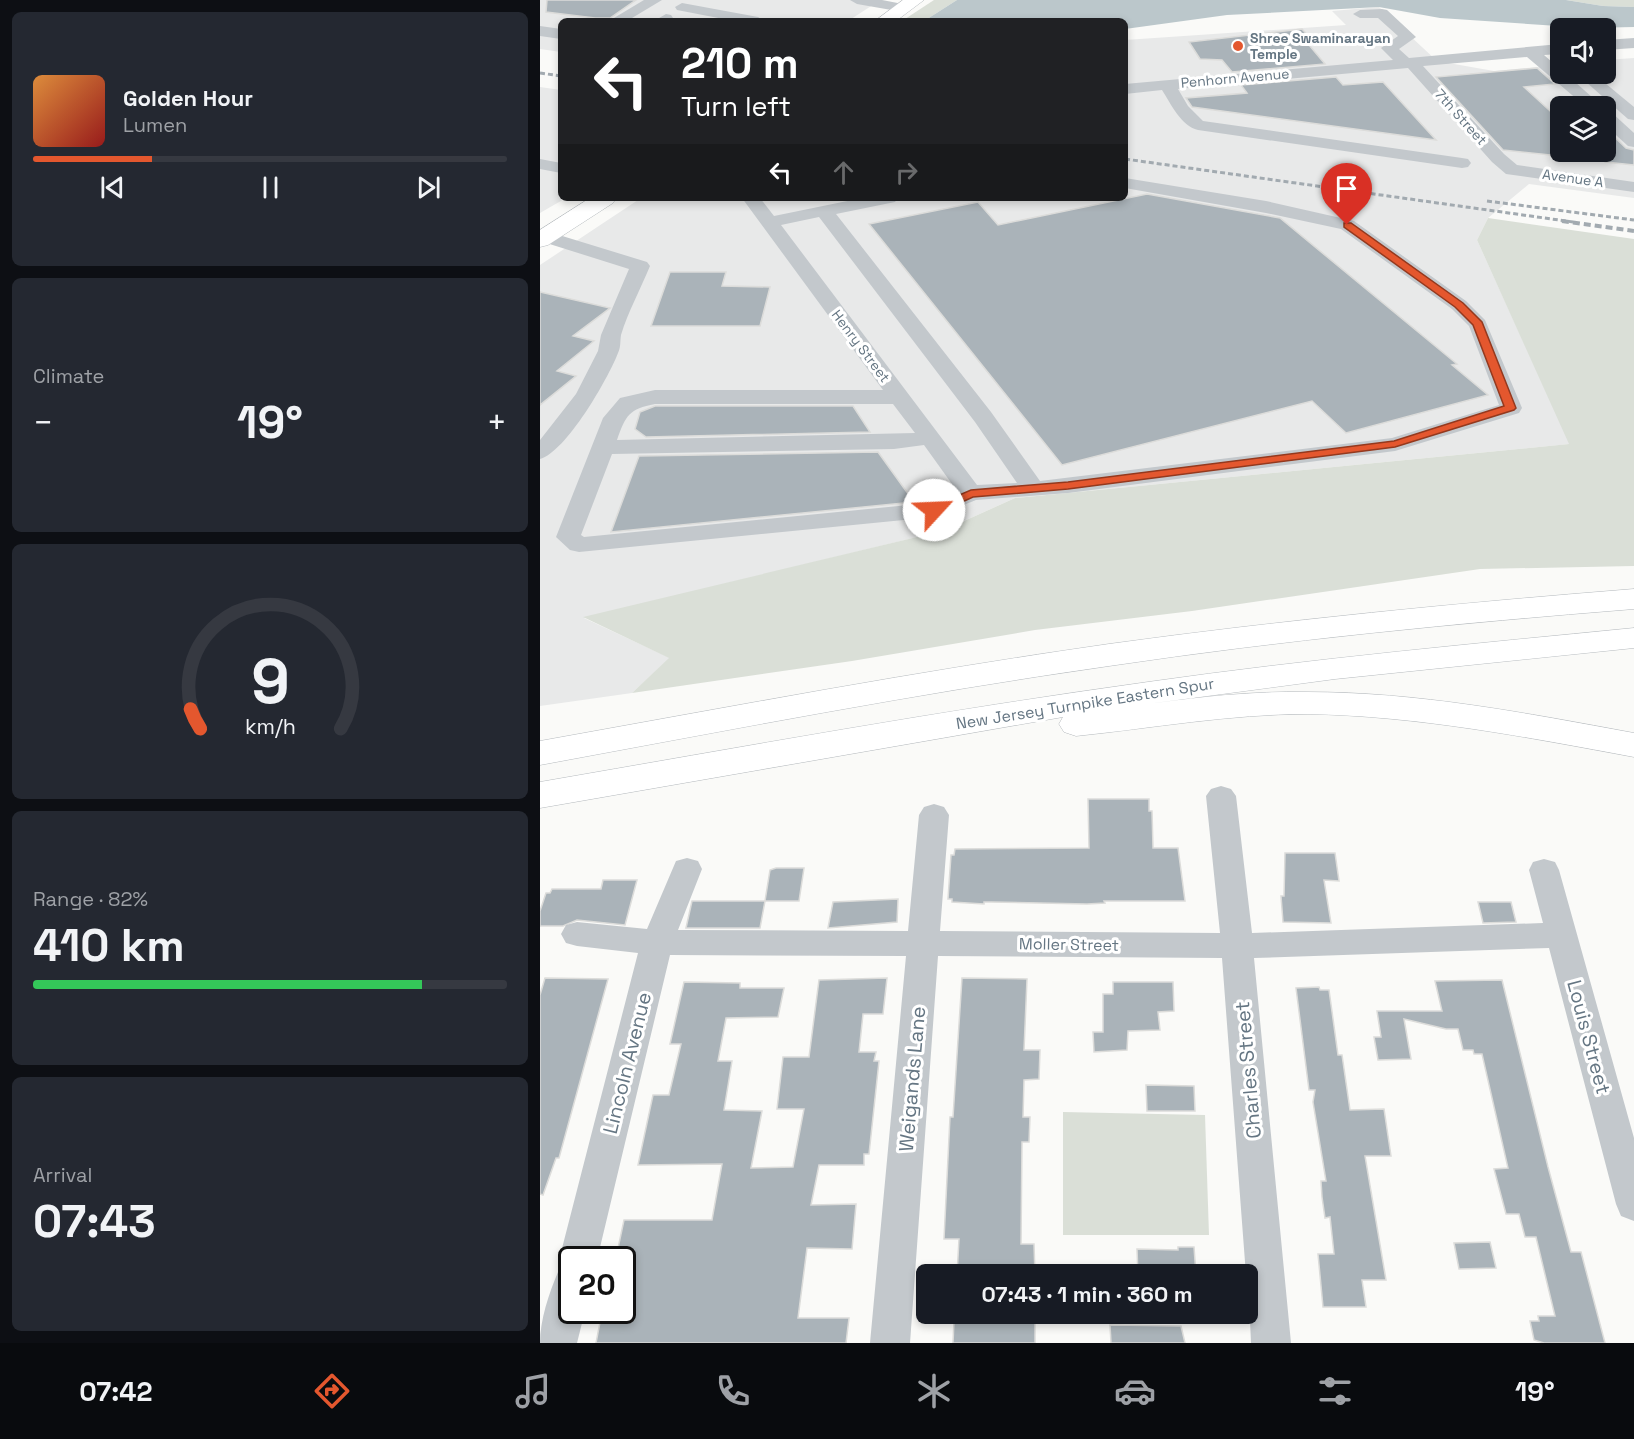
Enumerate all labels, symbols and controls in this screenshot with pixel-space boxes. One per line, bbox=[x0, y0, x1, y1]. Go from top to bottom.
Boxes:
map controls bbox=[1550, 18, 1616, 162]
button: sound bbox=[1550, 18, 1616, 84]
place label: Shree Swaminarayan Temple bbox=[1250, 29, 1391, 63]
text: 210 m bbox=[681, 37, 799, 90]
marker: Shree Swaminarayan Temple bbox=[1231, 39, 1245, 53]
icon: left bbox=[582, 42, 660, 120]
street label: Penhorn Avenue bbox=[1180, 64, 1290, 92]
text: Golden Hour bbox=[123, 84, 253, 112]
street label: 7th Street bbox=[1431, 85, 1491, 149]
text: Turn left bbox=[681, 89, 791, 124]
button: layers bbox=[1550, 96, 1616, 162]
text: Lumen bbox=[123, 112, 187, 138]
icon: left bbox=[764, 156, 797, 189]
icon: ahead bbox=[827, 156, 860, 189]
icon: right bbox=[890, 156, 923, 189]
pin bbox=[1321, 163, 1372, 225]
street label: Avenue A bbox=[1541, 165, 1605, 191]
icon: previous bbox=[96, 171, 129, 204]
icon: pause bbox=[254, 171, 287, 204]
icon: next bbox=[412, 171, 445, 204]
icon: arrive bbox=[1330, 172, 1363, 205]
street label: Henry Street bbox=[828, 306, 894, 386]
text: Climate bbox=[33, 363, 104, 389]
text: 19° bbox=[237, 394, 303, 451]
text: − bbox=[33, 402, 53, 444]
text: + bbox=[487, 402, 507, 444]
position arrow bbox=[902, 478, 966, 542]
text: 9 bbox=[251, 642, 289, 721]
street label: New Jersey Turnpike Eastern Spur bbox=[954, 673, 1216, 734]
text: km/h bbox=[244, 713, 296, 740]
text: Range · 82% bbox=[33, 886, 148, 912]
text: 410 km bbox=[33, 917, 185, 974]
street label: Moller Street bbox=[1019, 933, 1119, 956]
street label: Louis Street bbox=[1561, 977, 1617, 1097]
street label: Lincoln Avenue bbox=[597, 989, 657, 1137]
street label: Charles Street bbox=[1229, 1000, 1267, 1140]
street label: Weigands Lane bbox=[893, 1005, 931, 1153]
text: Arrival bbox=[33, 1162, 92, 1188]
text: 07:43 bbox=[33, 1193, 156, 1250]
speed limit sign: 20 bbox=[558, 1246, 636, 1324]
text: 07:43 · 1 min · 360 m bbox=[981, 1280, 1193, 1308]
icon: directions bbox=[311, 1370, 353, 1412]
icon: music bbox=[512, 1370, 554, 1412]
icon: phone bbox=[712, 1370, 754, 1412]
icon: climate bbox=[913, 1370, 955, 1412]
icon: car bbox=[1114, 1370, 1156, 1412]
icon: filters bbox=[1314, 1370, 1356, 1412]
text: 07:42 bbox=[79, 1374, 153, 1409]
text: 19° bbox=[1515, 1374, 1555, 1409]

